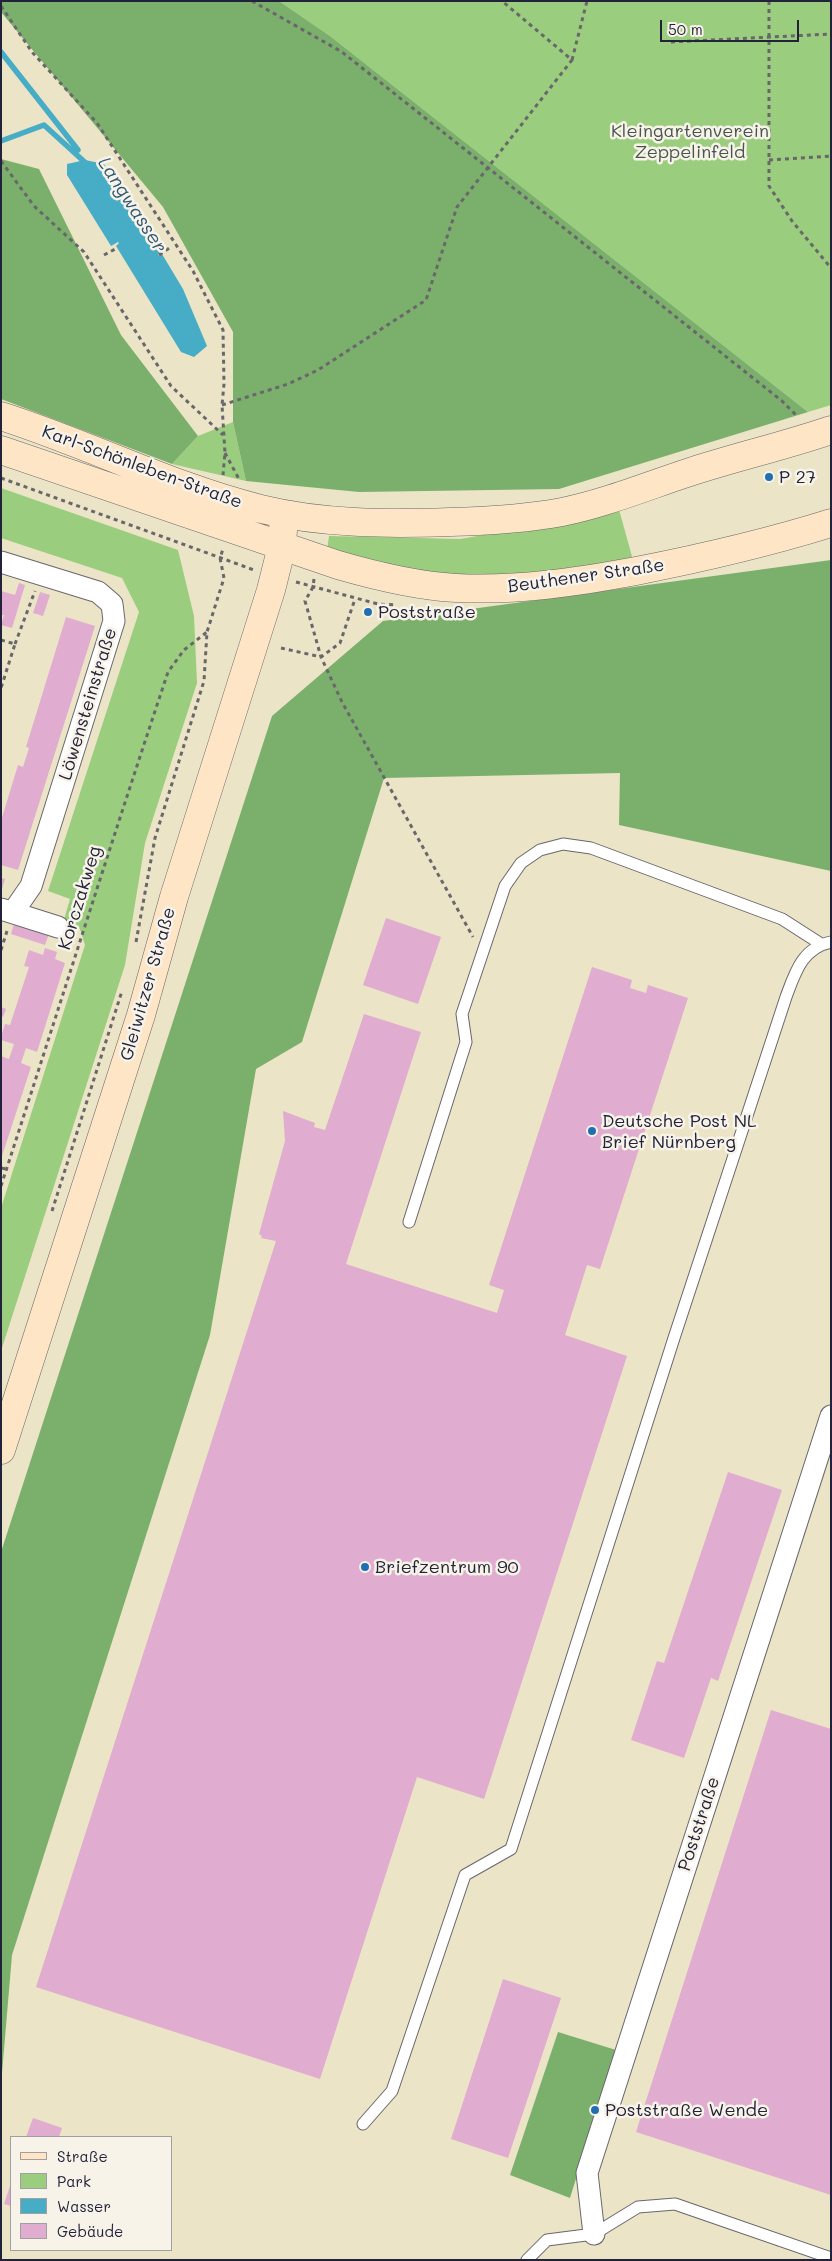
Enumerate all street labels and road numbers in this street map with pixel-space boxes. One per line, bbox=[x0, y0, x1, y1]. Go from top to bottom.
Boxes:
street label: Karl-Schönleben-Straße bbox=[39, 421, 245, 513]
street label: Beuthener Straße bbox=[506, 554, 666, 598]
street label: Löwensteinstraße bbox=[55, 625, 121, 783]
street label: Korczakweg bbox=[54, 843, 106, 953]
street label: Gleiwitzer Straße bbox=[116, 905, 180, 1063]
street label: Poststraße bbox=[674, 1774, 724, 1874]

